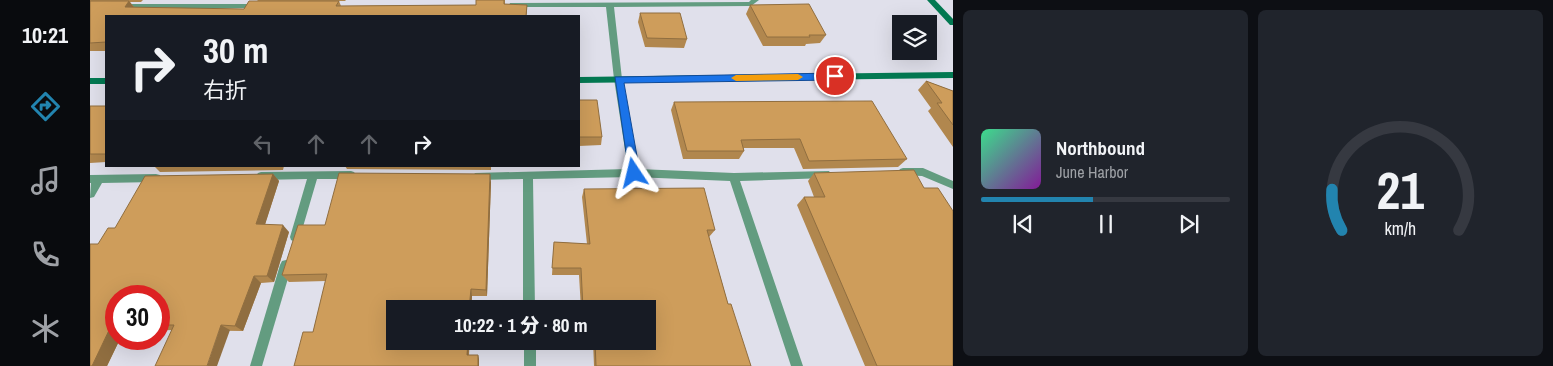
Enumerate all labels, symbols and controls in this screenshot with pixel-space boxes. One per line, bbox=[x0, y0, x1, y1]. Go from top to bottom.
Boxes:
map controls bbox=[892, 15, 937, 60]
button: layers bbox=[892, 15, 937, 60]
text: 10:21 bbox=[22, 20, 68, 50]
text: 30 m bbox=[203, 27, 268, 74]
icon: right bbox=[120, 35, 185, 100]
pin bbox=[814, 55, 856, 97]
icon: arrive bbox=[821, 62, 849, 90]
text: 右折 bbox=[203, 75, 247, 105]
icon: directions bbox=[28, 89, 63, 124]
icon: left bbox=[249, 130, 277, 158]
icon: ahead bbox=[302, 130, 330, 158]
icon: ahead bbox=[355, 130, 383, 158]
icon: right bbox=[408, 130, 436, 158]
text: Northbound bbox=[1056, 135, 1145, 161]
position arrow bbox=[607, 146, 659, 198]
text: 21 bbox=[1377, 155, 1424, 225]
text: June Harbor bbox=[1056, 161, 1128, 183]
icon: music bbox=[28, 163, 63, 198]
icon: previous bbox=[1009, 210, 1037, 238]
icon: pause bbox=[1092, 210, 1120, 238]
icon: next bbox=[1175, 210, 1203, 238]
text: km/h bbox=[1385, 217, 1416, 241]
icon: phone bbox=[28, 237, 63, 272]
speed limit sign: 30 bbox=[105, 285, 170, 350]
icon: climate bbox=[28, 311, 63, 346]
text: 10:22 · 1 分 · 80 m bbox=[454, 312, 588, 338]

